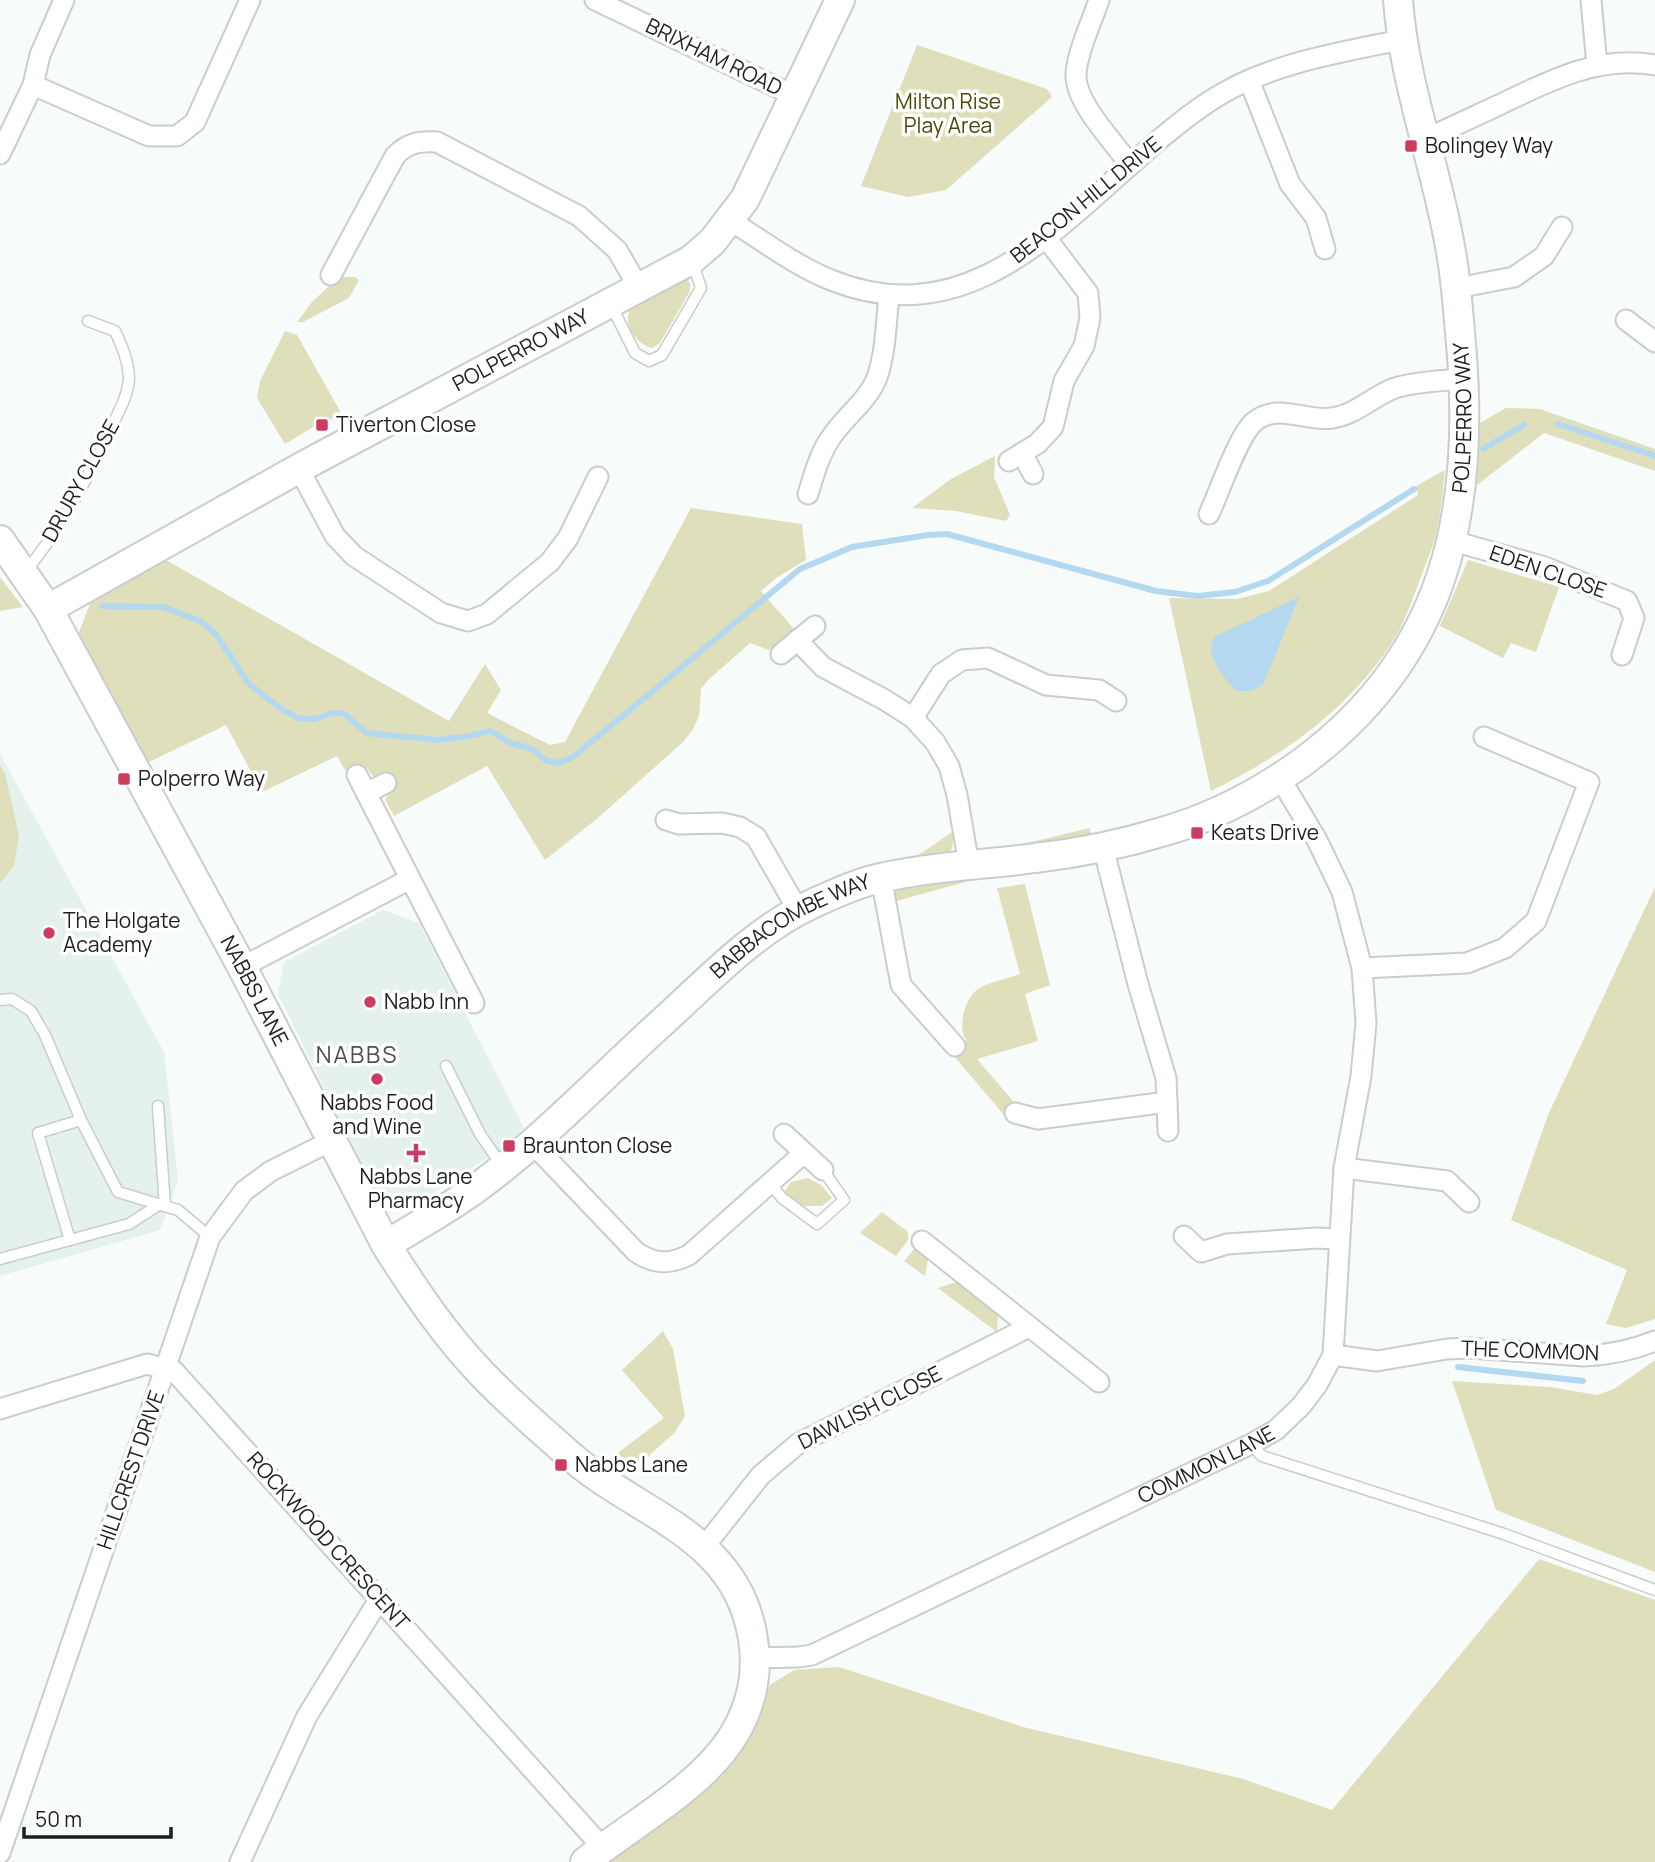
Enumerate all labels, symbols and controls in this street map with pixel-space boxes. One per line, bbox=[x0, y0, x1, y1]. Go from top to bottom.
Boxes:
street label: BRIXHAM ROAD bbox=[641, 11, 787, 101]
park label: Milton Rise Play Area bbox=[895, 87, 1001, 139]
street label: BEACON HILL DRIVE bbox=[1004, 129, 1167, 269]
place label: Bolingey Way bbox=[1425, 131, 1553, 159]
marker: Bolingey Way bbox=[1403, 138, 1419, 154]
street label: POLPERRO WAY bbox=[447, 302, 594, 397]
street label: POLPERRO WAY bbox=[1445, 341, 1477, 495]
place label: Tiverton Close bbox=[336, 410, 476, 438]
street label: DRURY CLOSE bbox=[35, 414, 125, 547]
marker: Tiverton Close bbox=[314, 417, 330, 433]
street label: EDEN CLOSE bbox=[1486, 538, 1611, 604]
place label: Polperro Way bbox=[138, 764, 265, 792]
marker: Polperro Way bbox=[116, 771, 132, 787]
place label: Keats Drive bbox=[1211, 818, 1319, 846]
marker: Keats Drive bbox=[1189, 825, 1205, 841]
street label: BABBACOMBE WAY bbox=[703, 866, 874, 984]
place label: The Holgate Academy bbox=[63, 906, 181, 958]
marker: The Holgate Academy bbox=[41, 925, 57, 941]
street label: NABBS LANE bbox=[214, 930, 295, 1050]
place label: Nabb Inn bbox=[384, 987, 469, 1015]
marker: Nabb Inn bbox=[362, 994, 378, 1010]
district label: NABBS bbox=[316, 1038, 398, 1070]
marker: Nabbs Food and Wine bbox=[369, 1071, 385, 1087]
place label: Nabbs Food and Wine bbox=[320, 1088, 434, 1140]
place label: Braunton Close bbox=[523, 1131, 672, 1159]
marker: Braunton Close bbox=[501, 1138, 517, 1154]
marker: Nabbs Lane Pharmacy bbox=[408, 1145, 424, 1161]
place label: Nabbs Lane Pharmacy bbox=[359, 1162, 473, 1214]
street label: THE COMMON bbox=[1461, 1334, 1600, 1366]
street label: DAWLISH CLOSE bbox=[793, 1359, 946, 1455]
street label: HILLCREST DRIVE bbox=[90, 1386, 170, 1553]
street label: COMMON LANE bbox=[1133, 1418, 1280, 1509]
street label: ROCKWOOD CRESCENT bbox=[241, 1445, 417, 1636]
place label: Nabbs Lane bbox=[575, 1450, 688, 1478]
marker: Nabbs Lane bbox=[553, 1457, 569, 1473]
scale bar bbox=[24, 1796, 172, 1840]
text: 50 m bbox=[35, 1805, 82, 1833]

